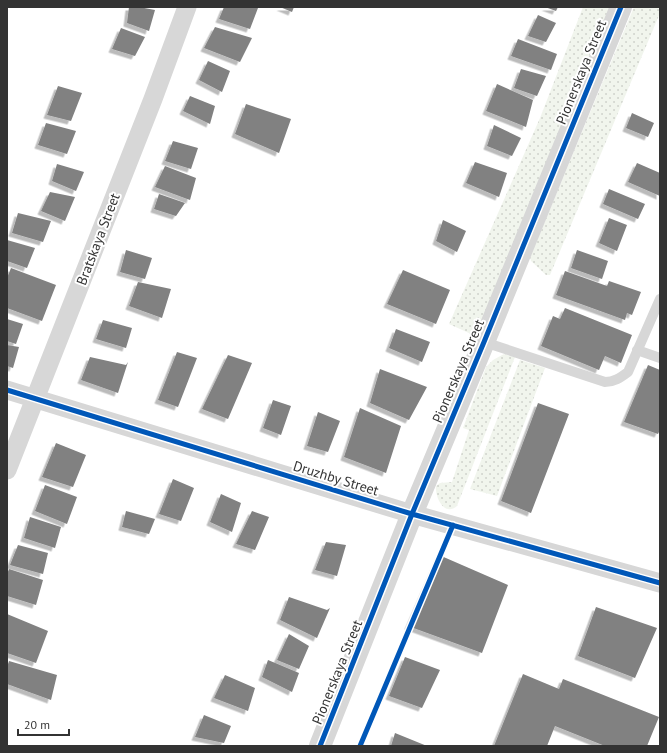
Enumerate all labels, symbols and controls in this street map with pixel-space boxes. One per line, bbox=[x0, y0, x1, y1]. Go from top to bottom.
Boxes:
street label: Pionerskaya Street bbox=[552, 17, 610, 127]
street label: Bratskaya Street bbox=[72, 190, 124, 288]
street label: Pionerskaya Street bbox=[428, 316, 488, 426]
street label: Druzhby Street bbox=[291, 456, 381, 500]
street label: Pionerskaya Street bbox=[308, 617, 366, 727]
scale bar bbox=[18, 711, 69, 737]
text: 20 m bbox=[24, 717, 50, 732]

